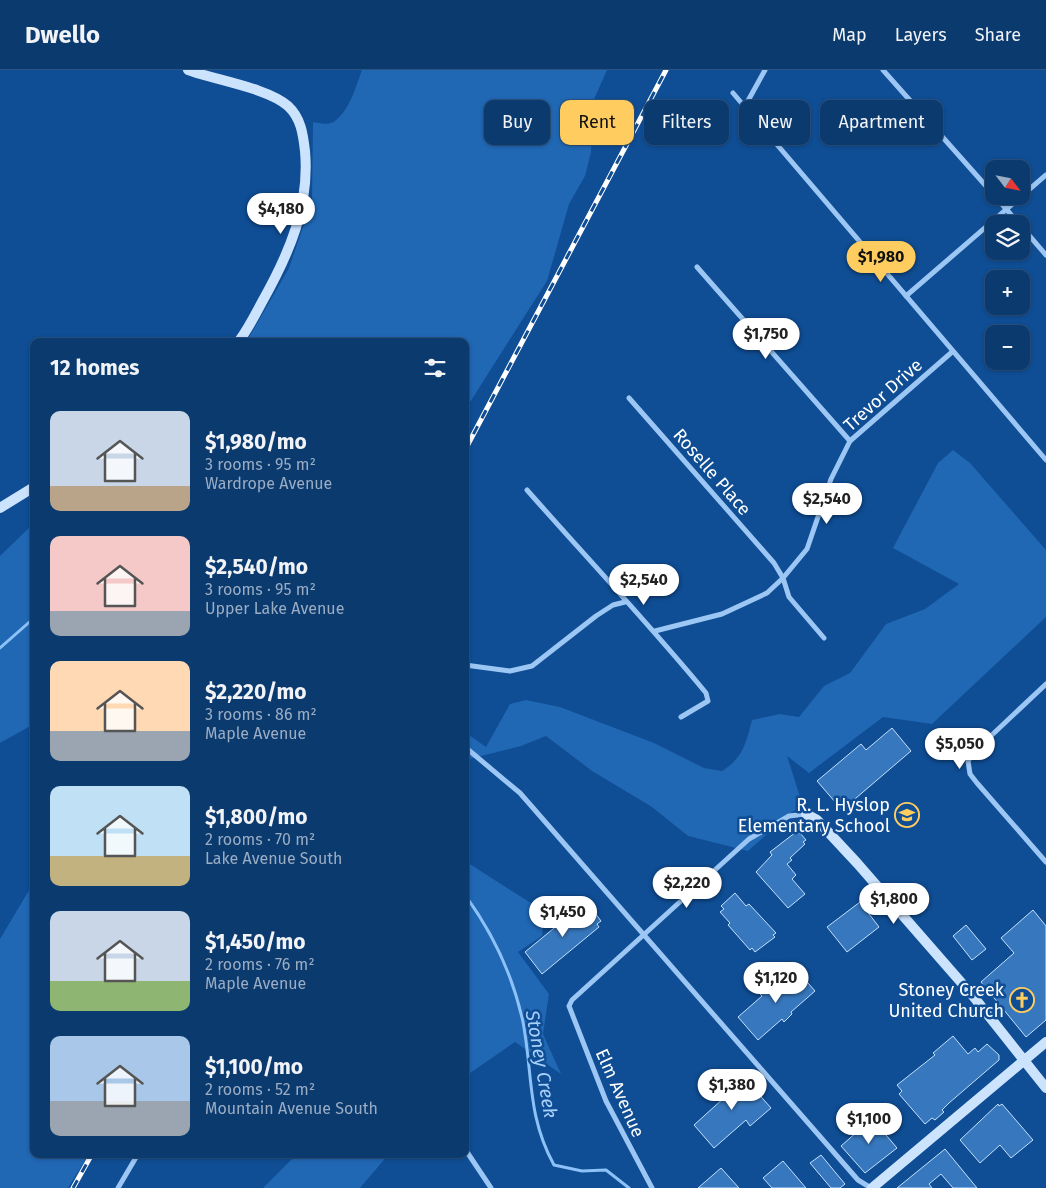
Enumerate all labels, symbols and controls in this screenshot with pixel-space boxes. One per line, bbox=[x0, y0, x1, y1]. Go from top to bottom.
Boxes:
text: Dwello bbox=[25, 21, 100, 49]
text: Map bbox=[832, 24, 867, 46]
text: Layers bbox=[895, 24, 947, 46]
text: Share bbox=[975, 24, 1021, 46]
chip: Buy bbox=[484, 100, 550, 145]
chip: Rent bbox=[560, 100, 634, 145]
chip: Filters bbox=[644, 100, 729, 145]
chip: New bbox=[739, 100, 810, 145]
chip: Apartment bbox=[820, 100, 943, 145]
north arrow bbox=[985, 160, 1030, 205]
map controls bbox=[985, 160, 1030, 370]
pin: $4,180 bbox=[240, 192, 322, 235]
text: $4,180 bbox=[258, 199, 304, 218]
button: layers bbox=[985, 215, 1030, 260]
pin: $1,980 bbox=[840, 240, 922, 283]
text: $1,980 bbox=[858, 247, 904, 266]
button: + bbox=[985, 270, 1030, 315]
pin: $1,750 bbox=[725, 318, 807, 360]
text: $1,750 bbox=[744, 324, 788, 343]
button: − bbox=[985, 325, 1030, 370]
icon: filters bbox=[421, 354, 449, 382]
street label: Trevor Drive bbox=[839, 354, 927, 436]
text: 12 homes bbox=[50, 355, 139, 381]
street label: Roselle Place bbox=[668, 424, 756, 520]
text: $1,980/mo bbox=[205, 429, 307, 455]
icon: home bbox=[90, 431, 150, 491]
text: 3 rooms · 95 m² bbox=[205, 455, 316, 474]
text: Wardrope Avenue bbox=[205, 474, 332, 493]
pin: $2,540 bbox=[786, 482, 868, 525]
text: $2,540 bbox=[803, 489, 851, 508]
text: $2,540/mo bbox=[205, 554, 308, 580]
icon: home bbox=[90, 556, 150, 616]
pin: $2,540 bbox=[603, 564, 685, 606]
text: $2,540 bbox=[620, 570, 668, 589]
text: 3 rooms · 95 m² bbox=[205, 580, 316, 599]
text: Upper Lake Avenue bbox=[205, 599, 344, 618]
text: $2,220/mo bbox=[205, 679, 307, 705]
icon: home bbox=[90, 681, 150, 741]
text: 3 rooms · 86 m² bbox=[205, 705, 317, 724]
text: Maple Avenue bbox=[205, 724, 306, 743]
pin: $5,050 bbox=[919, 728, 1001, 770]
text: $5,050 bbox=[936, 734, 984, 753]
place label: R. L. Hyslop Elementary School bbox=[738, 794, 890, 837]
school or university icon: R. L. Hyslop Elementary School bbox=[894, 802, 920, 828]
text: $1,800/mo bbox=[205, 804, 308, 830]
icon: home bbox=[90, 806, 150, 866]
text: 2 rooms · 70 m² bbox=[205, 830, 315, 849]
text: Lake Avenue South bbox=[205, 849, 342, 868]
pin: $2,220 bbox=[646, 866, 728, 909]
text: $2,220 bbox=[664, 873, 710, 892]
pin: $1,800 bbox=[853, 882, 935, 925]
text: $1,800 bbox=[870, 889, 918, 908]
pin: $1,450 bbox=[522, 896, 604, 938]
text: $1,450 bbox=[540, 902, 586, 921]
text: $1,450/mo bbox=[205, 929, 306, 955]
icon: home bbox=[90, 931, 150, 991]
text: 2 rooms · 76 m² bbox=[205, 955, 315, 974]
pin: $1,120 bbox=[735, 962, 817, 1004]
text: $1,120 bbox=[755, 968, 797, 987]
text: Maple Avenue bbox=[205, 974, 306, 993]
place label: Stoney Creek United Church bbox=[888, 979, 1005, 1022]
church icon: Stoney Creek United Church bbox=[1009, 987, 1035, 1013]
water label: Stoney Creek bbox=[521, 1007, 562, 1120]
street label: Elm Avenue bbox=[591, 1045, 649, 1141]
text: $1,100/mo bbox=[205, 1054, 303, 1080]
icon: home bbox=[90, 1056, 150, 1116]
pin: $1,380 bbox=[691, 1068, 773, 1111]
text: $1,380 bbox=[709, 1075, 755, 1094]
text: 2 rooms · 52 m² bbox=[205, 1080, 315, 1099]
text: Mountain Avenue South bbox=[205, 1099, 378, 1118]
pin: $1,100 bbox=[828, 1102, 910, 1145]
text: $1,100 bbox=[847, 1109, 891, 1128]

